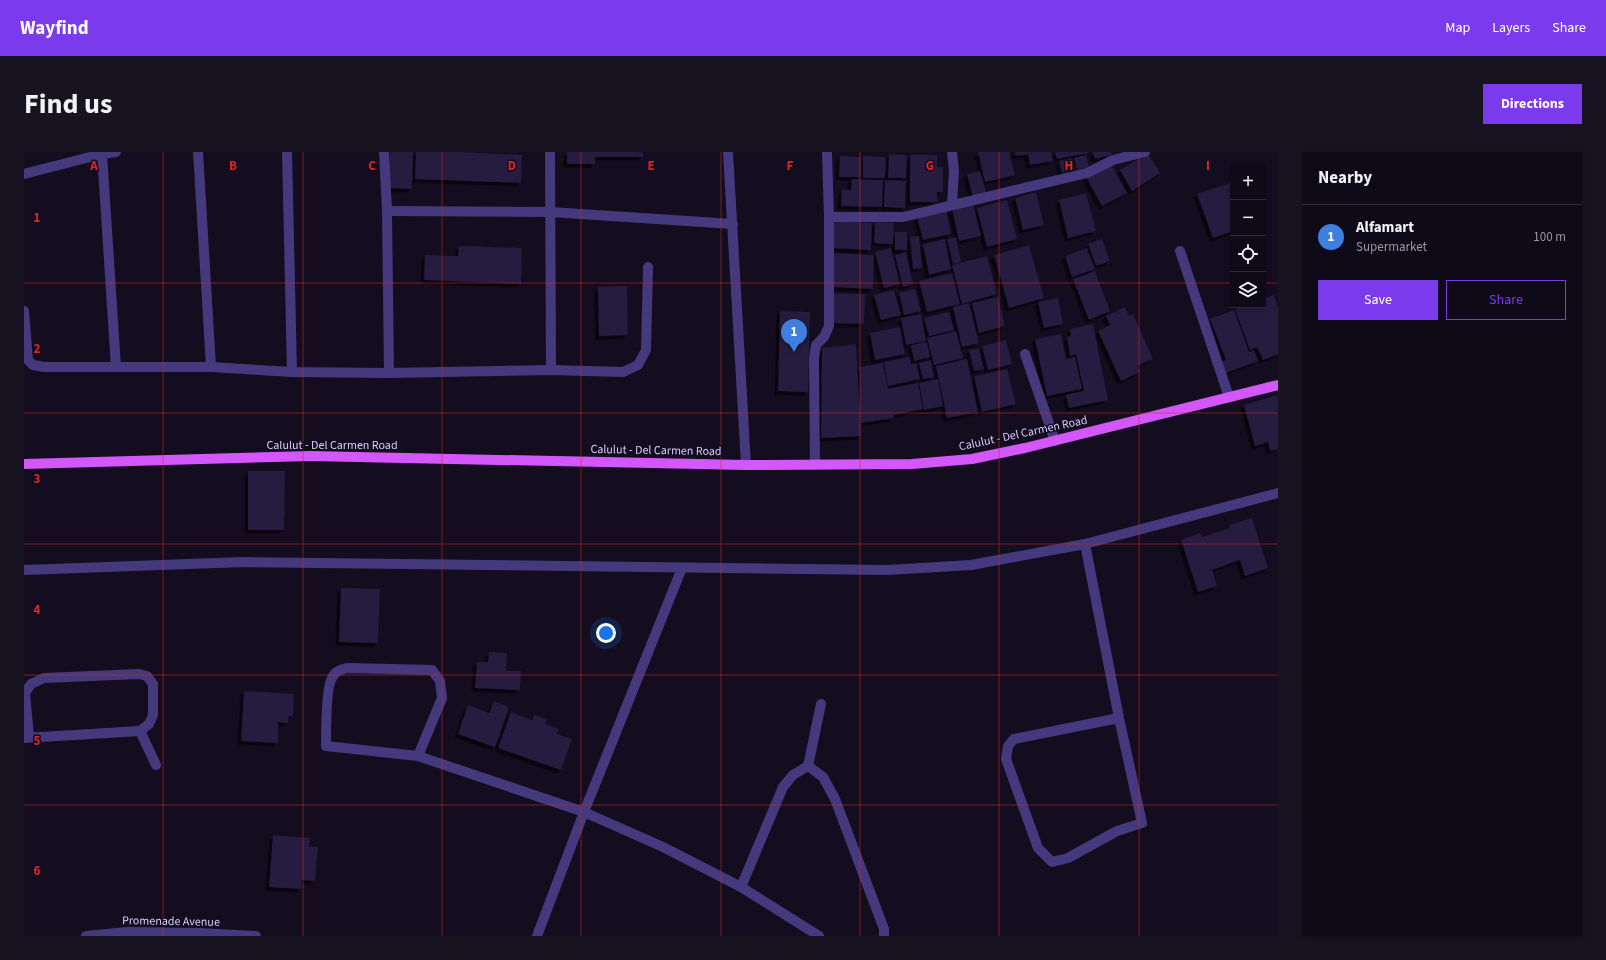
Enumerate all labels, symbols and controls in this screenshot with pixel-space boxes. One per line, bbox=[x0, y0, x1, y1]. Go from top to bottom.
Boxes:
text: Wayfind bbox=[20, 15, 89, 42]
text: Map bbox=[1445, 18, 1470, 38]
text: Layers bbox=[1492, 18, 1530, 38]
text: Share bbox=[1552, 18, 1586, 38]
text: Find us bbox=[24, 84, 112, 124]
button: Directions bbox=[1483, 84, 1582, 124]
text: A bbox=[89, 157, 98, 175]
text: B bbox=[229, 157, 237, 175]
text: C bbox=[368, 157, 376, 175]
text: D bbox=[508, 157, 516, 175]
text: E bbox=[647, 157, 655, 175]
text: F bbox=[787, 157, 794, 175]
text: G bbox=[926, 157, 934, 175]
text: H bbox=[1065, 157, 1073, 175]
text: I bbox=[1206, 157, 1210, 175]
map controls bbox=[1230, 164, 1266, 308]
button: + bbox=[1230, 164, 1266, 200]
text: Nearby bbox=[1318, 166, 1372, 190]
button: − bbox=[1230, 200, 1266, 236]
text: 1 bbox=[34, 209, 41, 227]
text: Alfamart bbox=[1356, 217, 1414, 238]
text: 1 bbox=[1328, 228, 1334, 246]
text: 100 m bbox=[1533, 228, 1566, 246]
button: locate bbox=[1230, 236, 1266, 272]
text: Supermarket bbox=[1356, 238, 1427, 256]
button: layers bbox=[1230, 272, 1266, 308]
button: Save bbox=[1318, 280, 1438, 320]
button: Share bbox=[1446, 280, 1566, 320]
pin: 1 bbox=[781, 319, 807, 352]
text: 2 bbox=[34, 340, 41, 358]
street label: Calulut - Del Carmen Road bbox=[957, 412, 1089, 455]
street label: Calulut - Del Carmen Road bbox=[266, 437, 398, 454]
street label: Calulut - Del Carmen Road bbox=[590, 441, 722, 460]
text: 3 bbox=[34, 470, 41, 488]
text: 4 bbox=[34, 601, 41, 619]
your location bbox=[596, 623, 616, 643]
text: 5 bbox=[34, 732, 41, 750]
text: 6 bbox=[34, 862, 41, 880]
street label: Promenade Avenue bbox=[122, 912, 220, 931]

